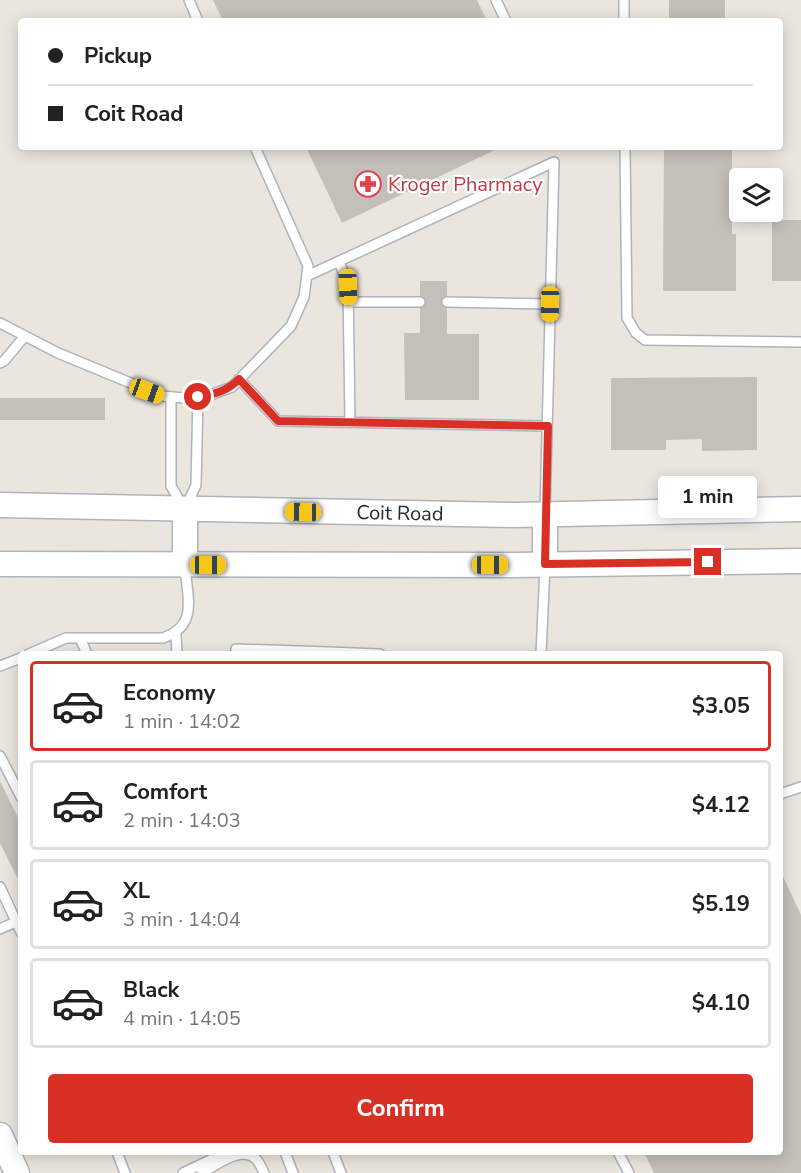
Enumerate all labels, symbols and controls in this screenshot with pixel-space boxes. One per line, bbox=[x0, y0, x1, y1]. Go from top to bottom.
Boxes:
text: Pickup bbox=[84, 41, 152, 71]
text: Coit Road bbox=[84, 99, 184, 129]
map controls bbox=[729, 168, 783, 222]
button: layers bbox=[729, 168, 783, 222]
pharmacy icon: Kroger Pharmacy bbox=[353, 169, 383, 199]
place label: Kroger Pharmacy bbox=[388, 171, 543, 198]
car bbox=[338, 269, 358, 305]
car bbox=[541, 286, 559, 322]
car bbox=[127, 376, 167, 406]
route start bbox=[184, 383, 211, 410]
callout: 1 min bbox=[658, 475, 758, 517]
text: 1 min bbox=[682, 483, 733, 510]
street label: Coit Road bbox=[356, 498, 444, 527]
car bbox=[285, 503, 321, 521]
route end bbox=[694, 548, 721, 575]
car bbox=[190, 556, 226, 574]
car bbox=[472, 556, 508, 574]
text: Economy bbox=[123, 678, 215, 708]
icon: car bbox=[51, 679, 105, 733]
text: $3.05 bbox=[692, 691, 750, 721]
text: 1 min · 14:02 bbox=[123, 708, 241, 735]
text: Comfort bbox=[123, 777, 207, 807]
icon: car bbox=[51, 778, 105, 832]
text: $4.12 bbox=[692, 790, 750, 820]
text: 2 min · 14:03 bbox=[123, 807, 241, 834]
text: XL bbox=[123, 876, 150, 906]
icon: car bbox=[51, 877, 105, 931]
text: $5.19 bbox=[692, 889, 750, 919]
text: 3 min · 14:04 bbox=[123, 906, 241, 933]
text: Black bbox=[123, 975, 179, 1005]
icon: car bbox=[51, 976, 105, 1030]
text: $4.10 bbox=[692, 988, 750, 1018]
text: 4 min · 14:05 bbox=[123, 1005, 241, 1032]
button: Confirm bbox=[48, 1074, 753, 1143]

